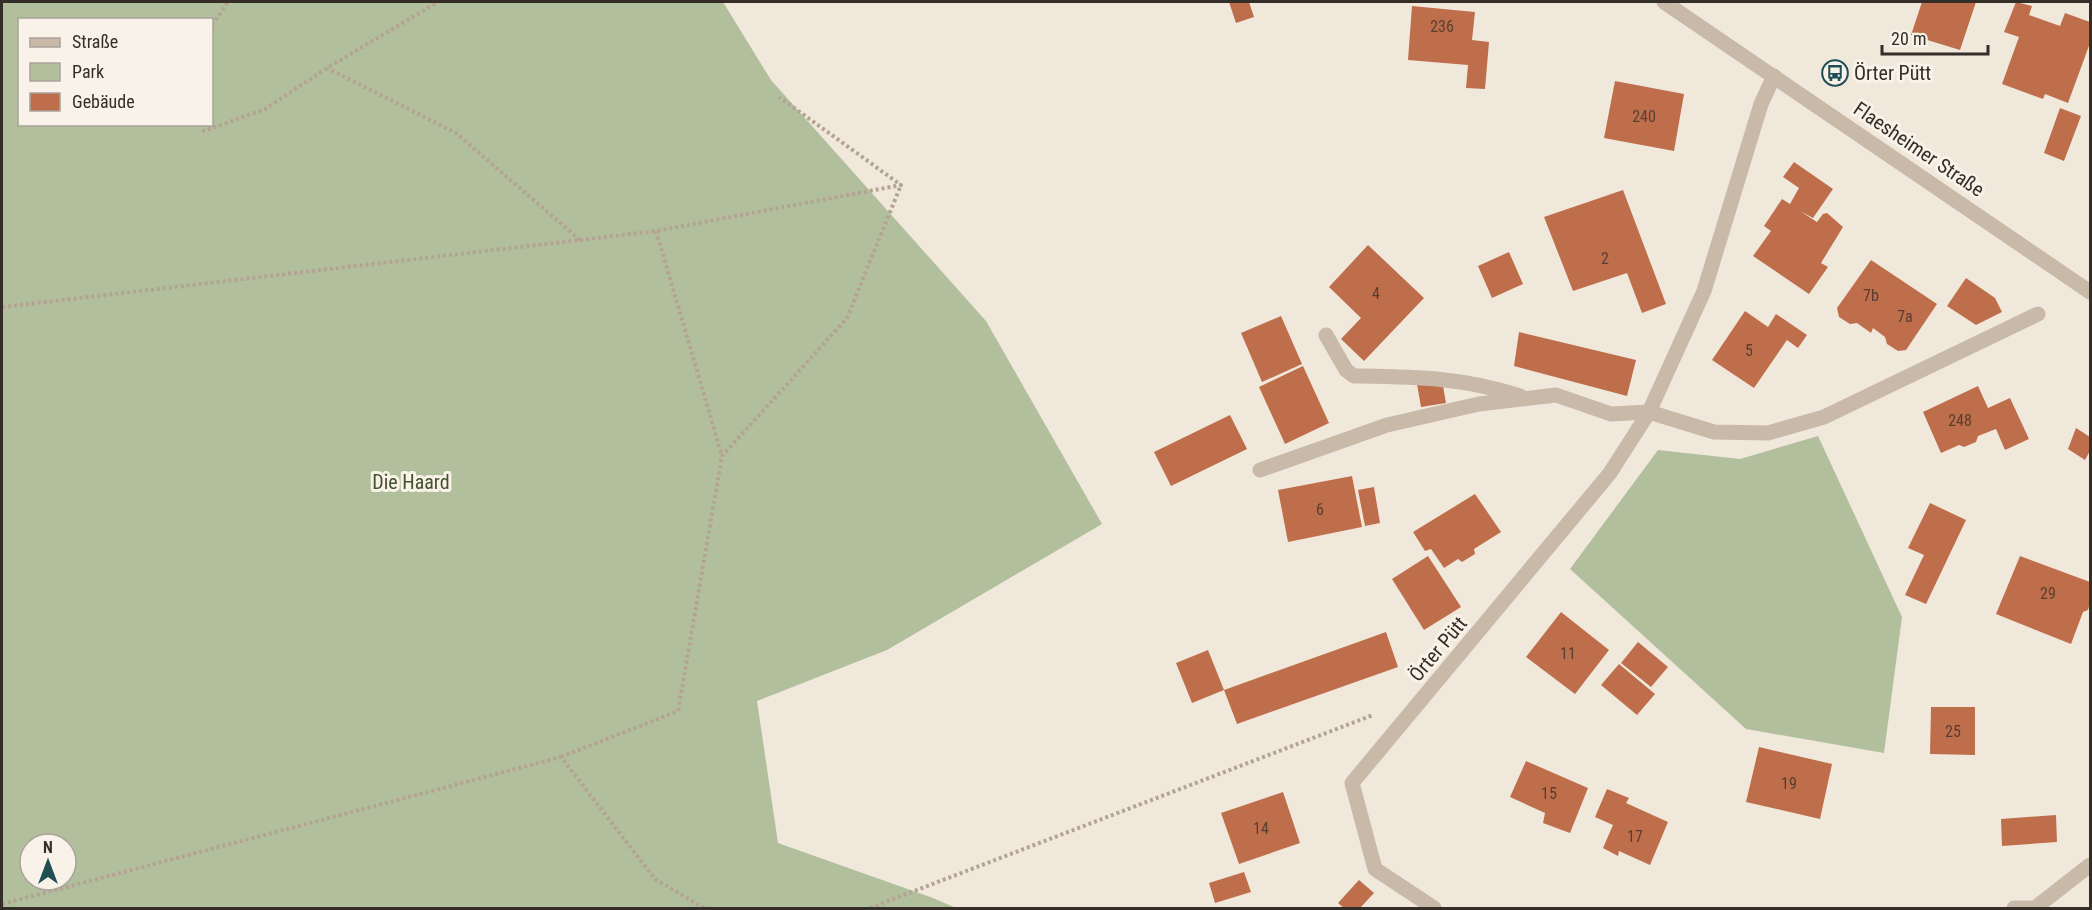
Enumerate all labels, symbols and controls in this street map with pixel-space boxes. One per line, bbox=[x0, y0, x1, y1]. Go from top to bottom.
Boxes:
house number: 236 bbox=[1430, 17, 1454, 36]
legend bbox=[18, 18, 213, 126]
scale bar bbox=[1882, 18, 1988, 56]
text: 20 m bbox=[1891, 28, 1926, 49]
text: Straße bbox=[72, 31, 118, 52]
bus stop icon: Örter Pütt bbox=[1820, 58, 1850, 88]
text: Park bbox=[72, 61, 104, 82]
place label: Örter Pütt bbox=[1854, 61, 1931, 85]
text: Gebäude bbox=[72, 91, 135, 112]
street label: Flaesheimer Straße bbox=[1849, 96, 1989, 202]
house number: 240 bbox=[1632, 107, 1656, 126]
house number: 2 bbox=[1601, 249, 1609, 268]
house number: 4 bbox=[1372, 284, 1380, 303]
house number: 7b bbox=[1863, 286, 1879, 305]
house number: 7a bbox=[1897, 307, 1913, 326]
house number: 5 bbox=[1745, 341, 1753, 360]
house number: 248 bbox=[1948, 411, 1972, 430]
park label: Die Haard bbox=[372, 470, 450, 494]
house number: 6 bbox=[1316, 500, 1324, 519]
house number: 29 bbox=[2040, 584, 2056, 603]
street label: Örter Pütt bbox=[1404, 612, 1472, 686]
house number: 11 bbox=[1560, 644, 1576, 663]
house number: 25 bbox=[1945, 722, 1961, 741]
house number: 19 bbox=[1781, 774, 1797, 793]
house number: 15 bbox=[1541, 784, 1557, 803]
house number: 14 bbox=[1253, 819, 1269, 838]
house number: 17 bbox=[1627, 827, 1643, 846]
north arrow bbox=[18, 832, 78, 892]
text: N bbox=[43, 838, 53, 857]

